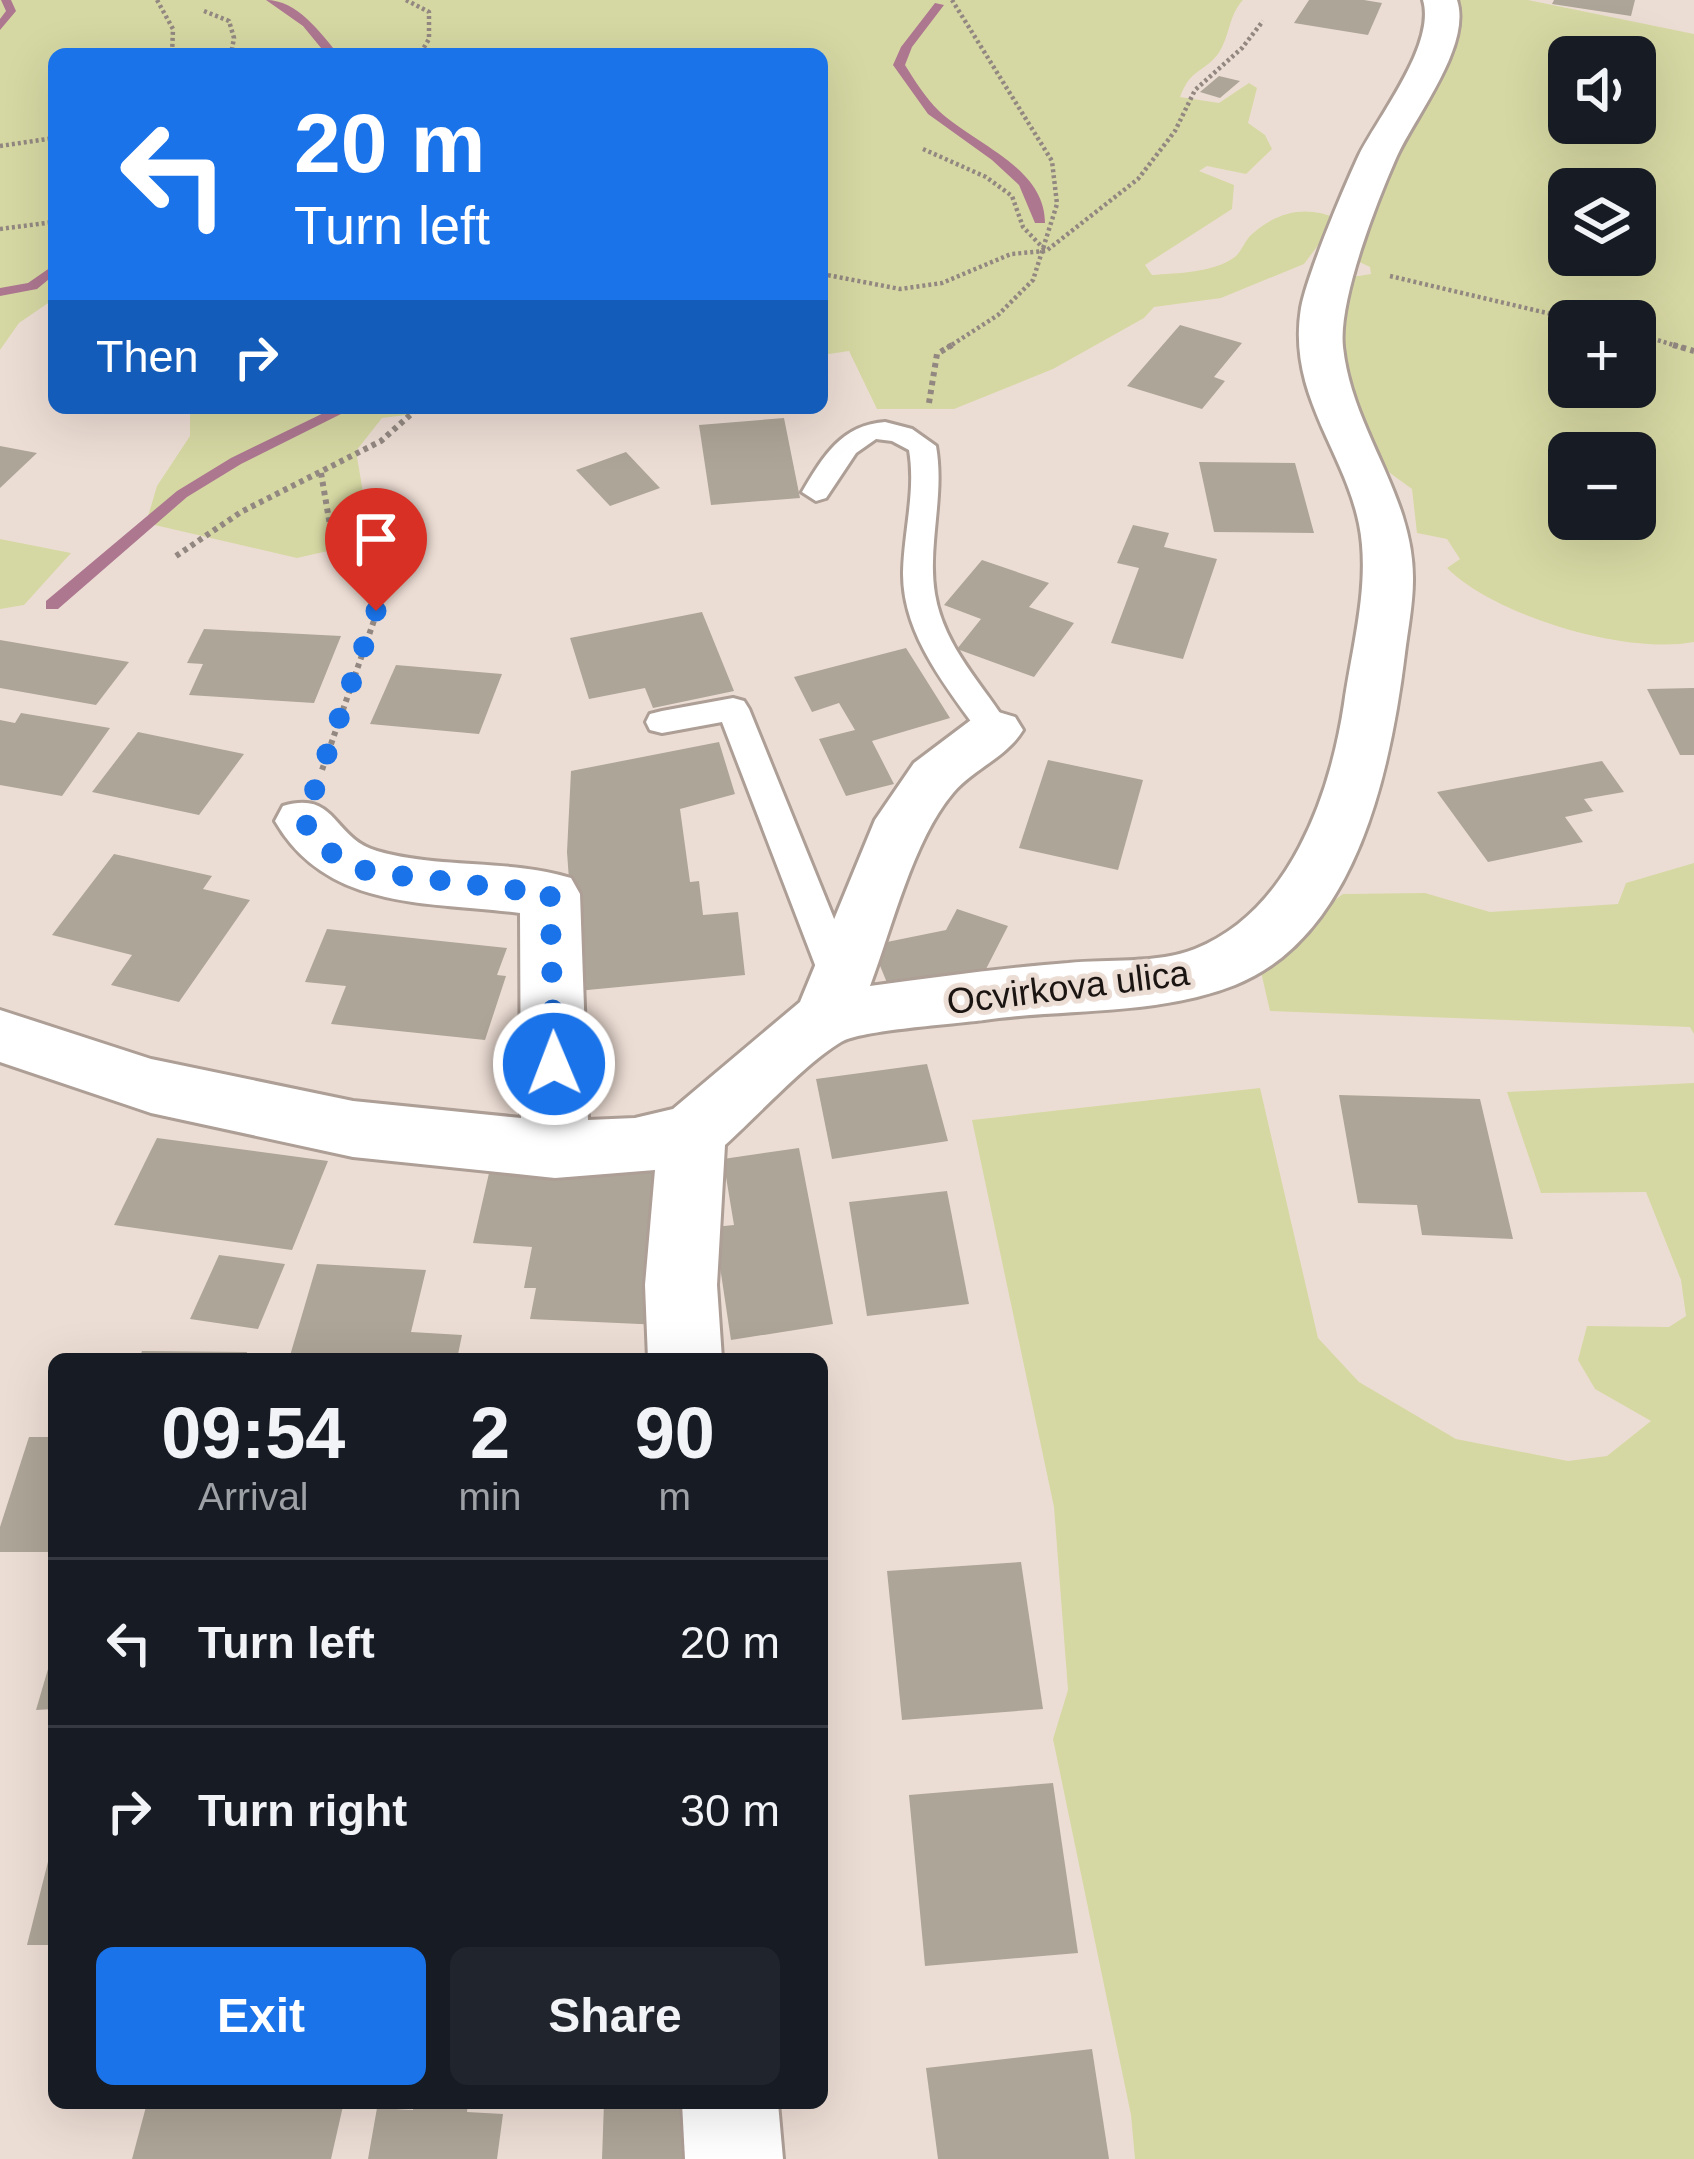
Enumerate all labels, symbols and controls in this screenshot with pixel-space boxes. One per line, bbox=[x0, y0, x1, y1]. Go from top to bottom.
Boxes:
map controls bbox=[1548, 36, 1656, 540]
button: sound bbox=[1548, 36, 1656, 144]
icon: left bbox=[96, 96, 252, 252]
text: 20 m bbox=[294, 96, 485, 190]
button: layers bbox=[1548, 168, 1656, 276]
text: Turn left bbox=[294, 195, 490, 255]
button: + bbox=[1548, 300, 1656, 408]
icon: right bbox=[223, 324, 289, 390]
text: Then bbox=[96, 331, 199, 382]
button: − bbox=[1548, 432, 1656, 540]
pin bbox=[325, 488, 427, 611]
icon: arrive bbox=[343, 506, 409, 572]
street label: Ocvirkova ulica bbox=[944, 952, 1193, 1022]
position arrow bbox=[491, 1001, 617, 1127]
text: 09:54 bbox=[161, 1393, 345, 1473]
text: 2 bbox=[470, 1393, 510, 1473]
text: 90 bbox=[635, 1393, 715, 1473]
text: Arrival bbox=[198, 1475, 309, 1518]
text: min bbox=[459, 1475, 521, 1518]
text: m bbox=[658, 1475, 691, 1518]
icon: left bbox=[96, 1610, 162, 1676]
text: Turn left bbox=[198, 1617, 375, 1668]
text: 20 m bbox=[680, 1617, 780, 1668]
icon: right bbox=[96, 1778, 162, 1844]
text: Turn right bbox=[198, 1785, 407, 1836]
text: 30 m bbox=[680, 1785, 780, 1836]
button: Exit bbox=[96, 1947, 426, 2085]
button: Share bbox=[450, 1947, 780, 2085]

